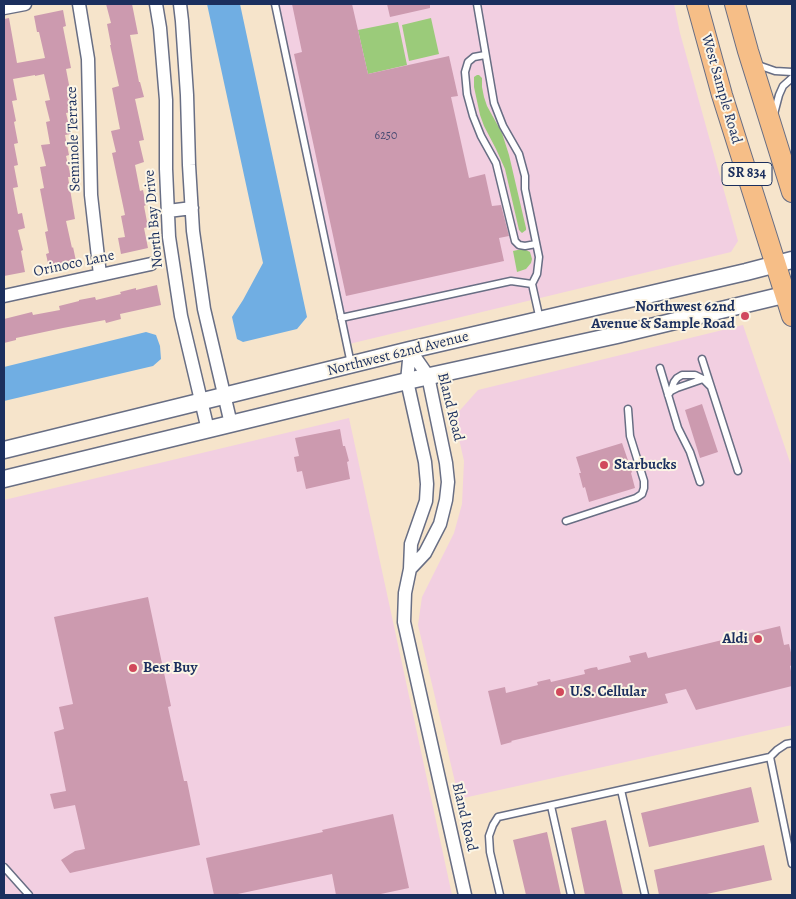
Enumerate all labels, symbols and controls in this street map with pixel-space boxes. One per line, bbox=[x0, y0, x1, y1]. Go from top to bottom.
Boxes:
street label: West Sample Road bbox=[697, 32, 745, 146]
street label: Seminole Terrace bbox=[63, 86, 85, 192]
house number: 6250 bbox=[375, 129, 397, 143]
road number: SR 834 bbox=[722, 162, 772, 185]
street label: North Bay Drive bbox=[141, 169, 167, 269]
street label: Orinoco Lane bbox=[32, 247, 116, 281]
place label: Northwest 62nd Avenue & Sample Road bbox=[591, 298, 735, 333]
marker: Northwest 62nd Avenue & Sample Road bbox=[739, 310, 751, 322]
street label: Northwest 62nd Avenue bbox=[325, 328, 471, 380]
street label: Bland Road bbox=[433, 371, 467, 443]
place label: Starbucks bbox=[614, 456, 676, 474]
marker: Starbucks bbox=[598, 459, 610, 471]
place label: Aldi bbox=[722, 630, 748, 648]
marker: Aldi bbox=[752, 633, 764, 645]
place label: Best Buy bbox=[143, 659, 198, 677]
marker: Best Buy bbox=[127, 662, 139, 674]
place label: U.S. Cellular bbox=[570, 683, 647, 701]
marker: U.S. Cellular bbox=[554, 686, 566, 698]
street label: Bland Road bbox=[447, 781, 481, 853]

